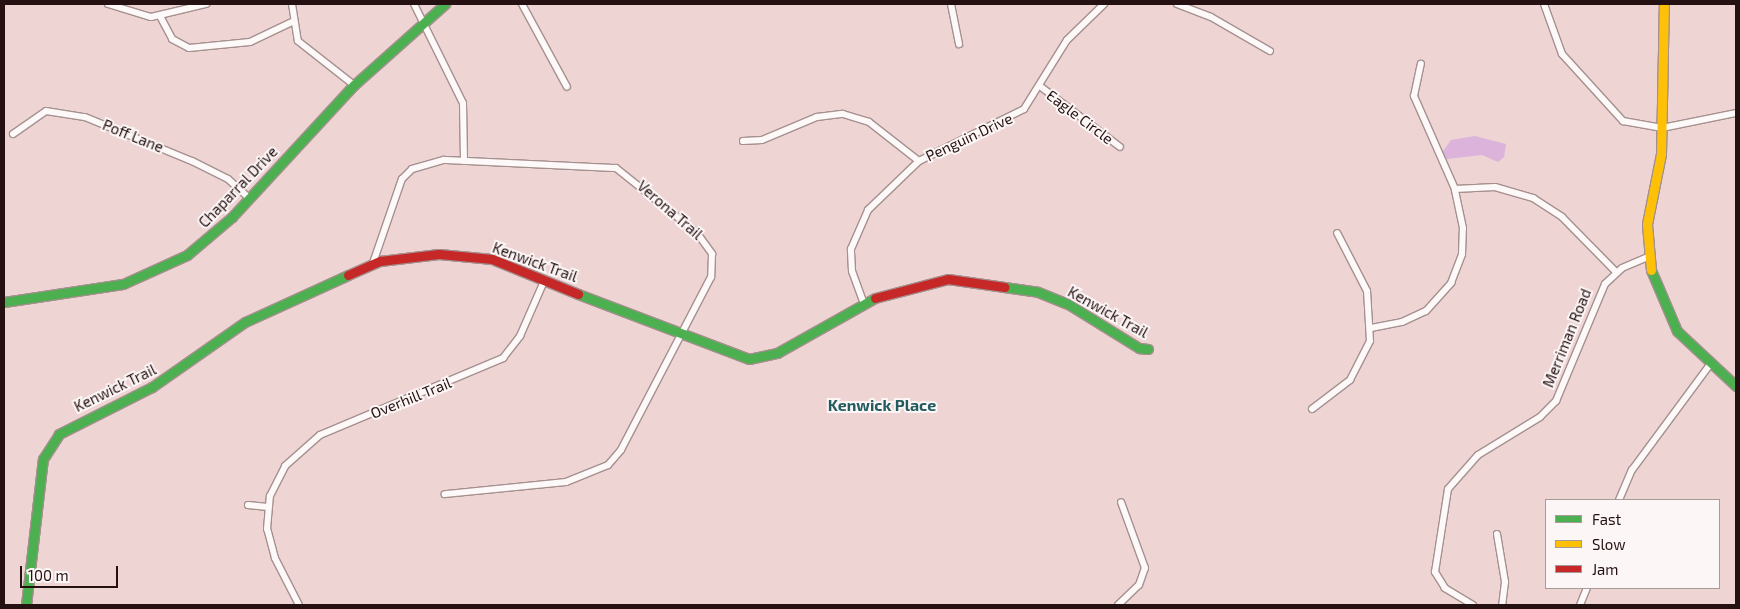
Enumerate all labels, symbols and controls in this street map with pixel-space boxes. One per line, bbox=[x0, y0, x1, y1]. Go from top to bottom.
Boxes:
street label: Eagle Circle bbox=[1043, 86, 1117, 148]
street label: Penguin Drive bbox=[923, 109, 1015, 165]
street label: Poff Lane bbox=[100, 116, 166, 156]
street label: Chaparral Drive bbox=[195, 143, 281, 231]
street label: Verona Trail bbox=[634, 177, 706, 243]
street label: Kenwick Trail bbox=[490, 238, 580, 286]
street label: Kenwick Trail bbox=[1064, 282, 1152, 342]
street label: Merriman Road bbox=[1539, 286, 1595, 390]
street label: Kenwick Trail bbox=[71, 360, 159, 416]
street label: Overhill Trail bbox=[368, 373, 454, 423]
district label: Kenwick Place bbox=[828, 395, 936, 415]
legend bbox=[1545, 499, 1720, 589]
text: Fast bbox=[1592, 510, 1621, 528]
text: Slow bbox=[1592, 535, 1626, 553]
scale bar bbox=[22, 556, 120, 588]
text: Jam bbox=[1592, 560, 1618, 578]
text: 100 m bbox=[28, 566, 69, 584]

